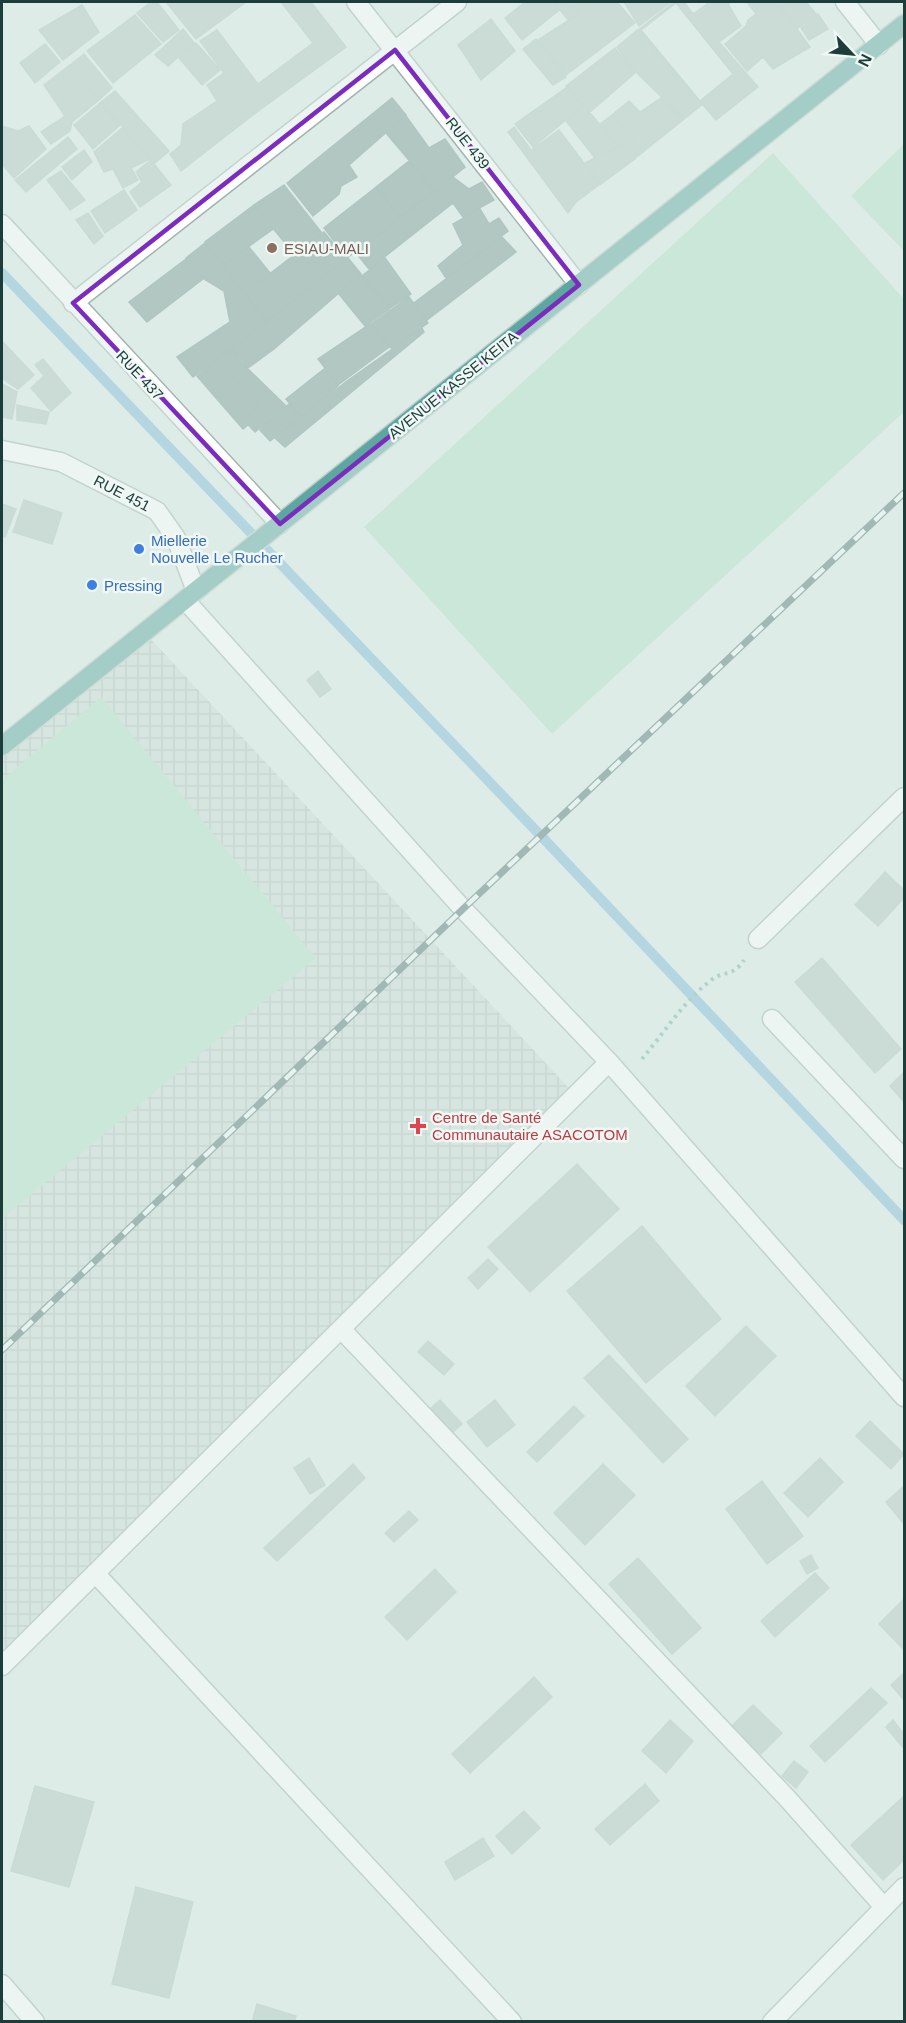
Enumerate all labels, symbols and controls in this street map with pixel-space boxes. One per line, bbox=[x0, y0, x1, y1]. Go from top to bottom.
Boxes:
north arrow bbox=[822, 24, 882, 84]
text: N bbox=[855, 51, 875, 69]
street label: RUE 439 bbox=[443, 114, 493, 172]
place label: ESIAU-MALI bbox=[284, 240, 369, 257]
marker: ESIAU-MALI bbox=[265, 241, 279, 255]
street label: AVENUE KASSE KEITA bbox=[385, 328, 521, 442]
street label: RUE 437 bbox=[113, 347, 167, 403]
street label: RUE 451 bbox=[91, 472, 153, 514]
place label: Miellerie Nouvelle Le Rucher bbox=[151, 532, 283, 566]
marker: Miellerie Nouvelle Le Rucher bbox=[132, 542, 146, 556]
place label: Pressing bbox=[104, 577, 162, 594]
marker: Pressing bbox=[85, 578, 99, 592]
place label: Centre de Santé Communautaire ASACOTOM bbox=[432, 1109, 628, 1143]
marker: Centre de Santé Communautaire ASACOTOM bbox=[409, 1117, 427, 1135]

